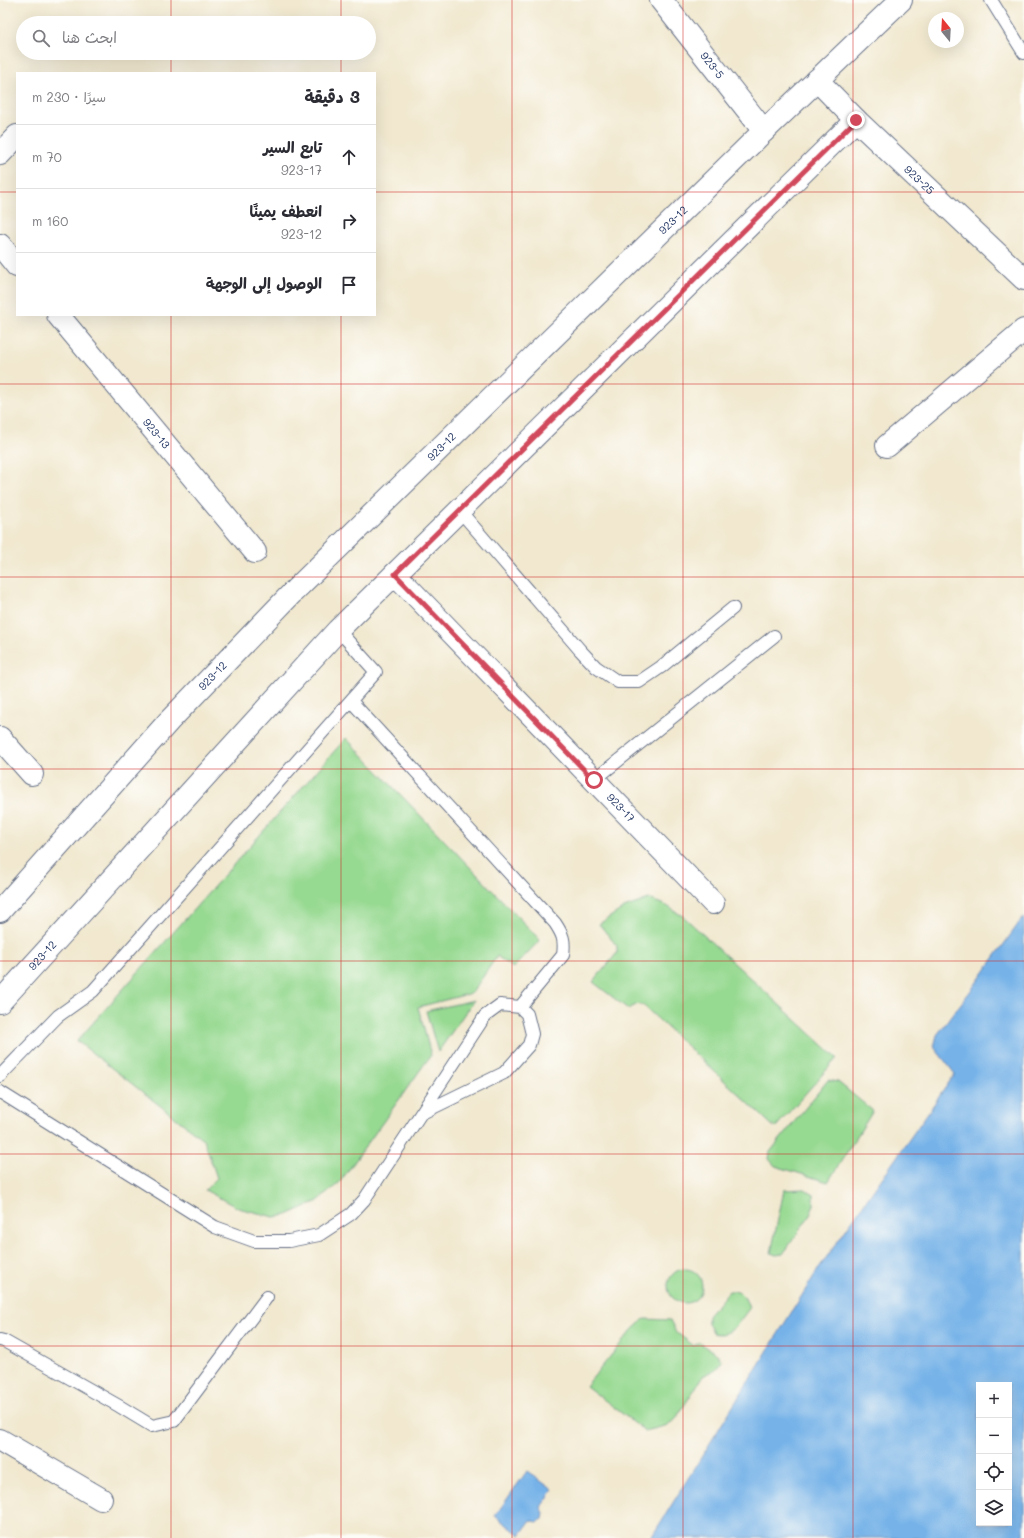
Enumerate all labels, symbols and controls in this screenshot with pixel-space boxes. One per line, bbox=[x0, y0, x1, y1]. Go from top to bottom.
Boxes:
north arrow bbox=[928, 12, 964, 48]
search box bbox=[16, 16, 376, 60]
icon: search bbox=[30, 27, 52, 49]
text: ابحث هنا bbox=[62, 27, 117, 47]
street label: 923-5 bbox=[697, 48, 728, 81]
text: 3 دقيقة bbox=[304, 85, 360, 107]
text: سيرًا · 230 m bbox=[32, 88, 106, 105]
route end bbox=[847, 111, 865, 129]
text: تابع السير bbox=[263, 137, 322, 157]
icon: ahead bbox=[338, 146, 360, 168]
text: 70 m bbox=[32, 148, 62, 165]
text: 923-17 bbox=[281, 161, 322, 178]
street label: 923-25 bbox=[901, 162, 938, 197]
text: انعطف يمينًا bbox=[250, 201, 322, 221]
street label: 923-12 bbox=[655, 202, 690, 237]
icon: right bbox=[338, 210, 360, 232]
text: 160 m bbox=[32, 212, 68, 229]
text: 923-12 bbox=[281, 225, 322, 242]
text: الوصول إلى الوجهة bbox=[206, 273, 322, 293]
icon: arrive bbox=[338, 274, 360, 296]
street label: 923-13 bbox=[140, 415, 174, 452]
street label: 923-12 bbox=[423, 429, 459, 464]
street label: 923-12 bbox=[195, 658, 230, 693]
route start bbox=[585, 771, 603, 789]
street label: 923-17 bbox=[604, 790, 639, 825]
street label: 923-12 bbox=[25, 937, 59, 973]
map controls bbox=[976, 1382, 1012, 1526]
button: + bbox=[976, 1382, 1012, 1418]
button: − bbox=[976, 1418, 1012, 1454]
button: locate bbox=[976, 1454, 1012, 1490]
button: layers bbox=[976, 1490, 1012, 1526]

